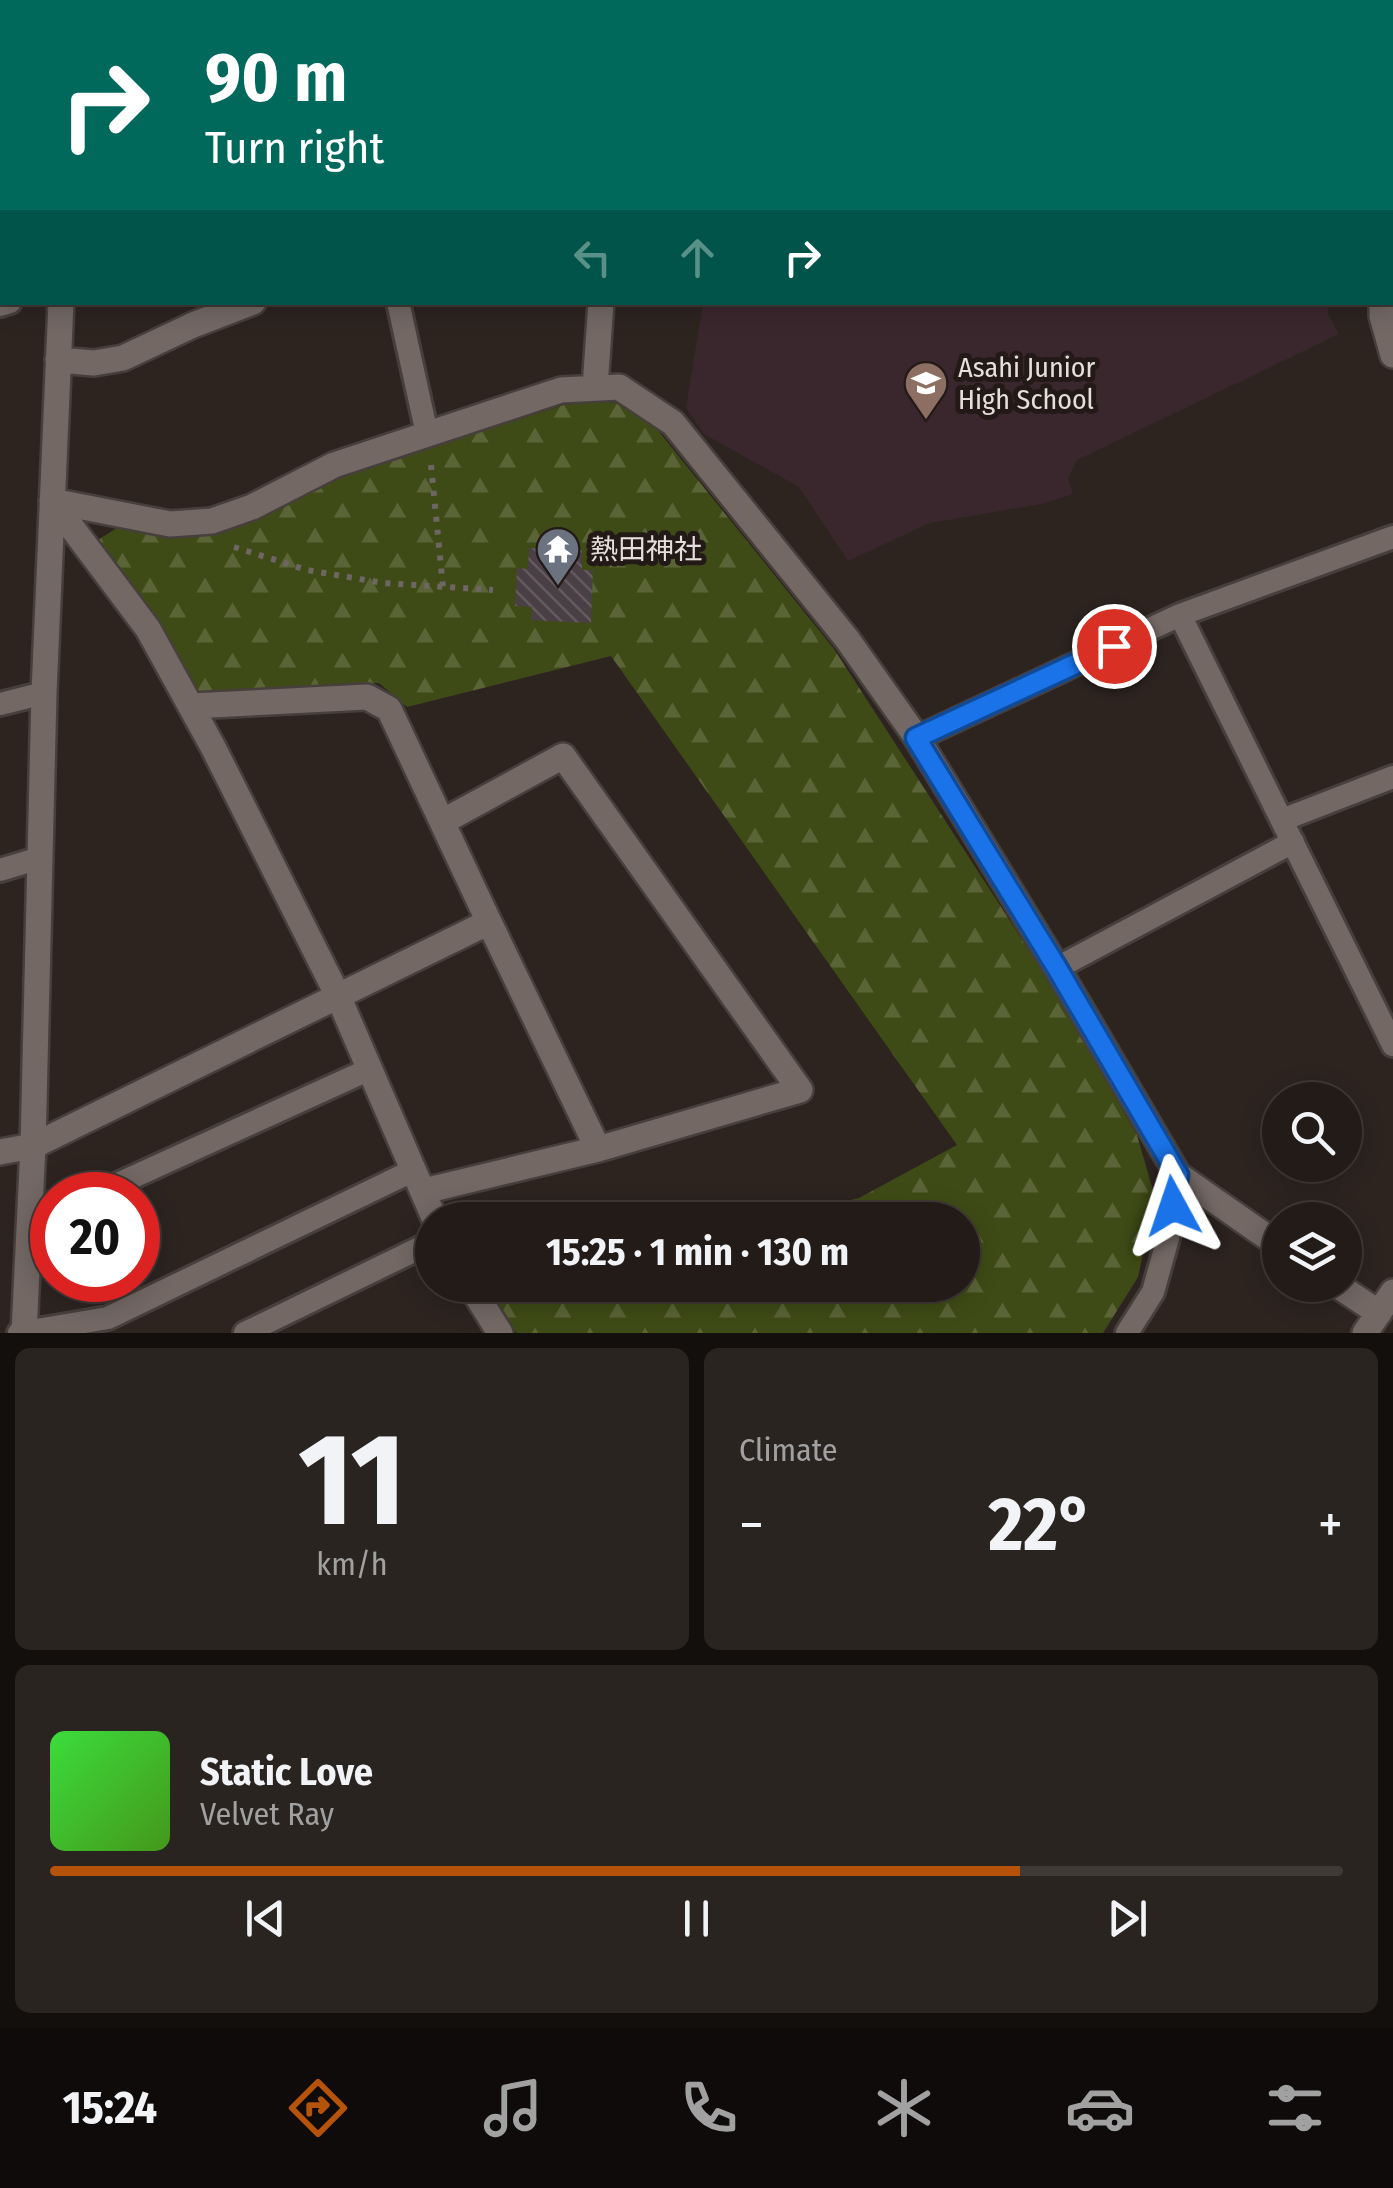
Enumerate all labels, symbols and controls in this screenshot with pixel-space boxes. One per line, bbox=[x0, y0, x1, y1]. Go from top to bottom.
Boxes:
text: 90 m bbox=[205, 36, 347, 120]
icon: right bbox=[40, 40, 170, 170]
text: Turn right bbox=[205, 121, 384, 175]
icon: left bbox=[565, 230, 620, 285]
icon: ahead bbox=[670, 230, 725, 285]
icon: right bbox=[775, 230, 830, 285]
place label: Asahi Junior High School bbox=[958, 351, 1095, 416]
school or university icon: Asahi Junior High School bbox=[903, 360, 949, 421]
temple icon: 熱田神社 bbox=[535, 526, 581, 587]
place label: 熱田神社 bbox=[590, 533, 702, 566]
pin bbox=[1072, 604, 1157, 689]
icon: arrive bbox=[1087, 619, 1142, 674]
map controls bbox=[1262, 1082, 1362, 1302]
button: search bbox=[1262, 1082, 1362, 1182]
position arrow bbox=[1121, 1154, 1225, 1258]
speed limit sign: 20 bbox=[30, 1172, 160, 1302]
button: layers bbox=[1262, 1202, 1362, 1302]
text: 15:25 · 1 min · 130 m bbox=[546, 1229, 849, 1275]
text: 11 bbox=[298, 1402, 406, 1558]
text: Climate bbox=[739, 1431, 838, 1469]
text: 22° bbox=[989, 1480, 1093, 1570]
text: − bbox=[739, 1492, 764, 1558]
text: + bbox=[1318, 1492, 1343, 1558]
text: km/h bbox=[316, 1545, 388, 1583]
text: Static Love bbox=[200, 1749, 373, 1795]
text: Velvet Ray bbox=[200, 1795, 334, 1833]
icon: previous bbox=[238, 1891, 293, 1946]
icon: pause bbox=[669, 1891, 724, 1946]
icon: next bbox=[1100, 1891, 1155, 1946]
icon: directions bbox=[283, 2073, 353, 2143]
icon: music bbox=[478, 2073, 548, 2143]
icon: phone bbox=[674, 2073, 744, 2143]
icon: climate bbox=[869, 2073, 939, 2143]
icon: car bbox=[1065, 2073, 1135, 2143]
icon: filters bbox=[1260, 2073, 1330, 2143]
text: 15:24 bbox=[63, 2081, 157, 2135]

